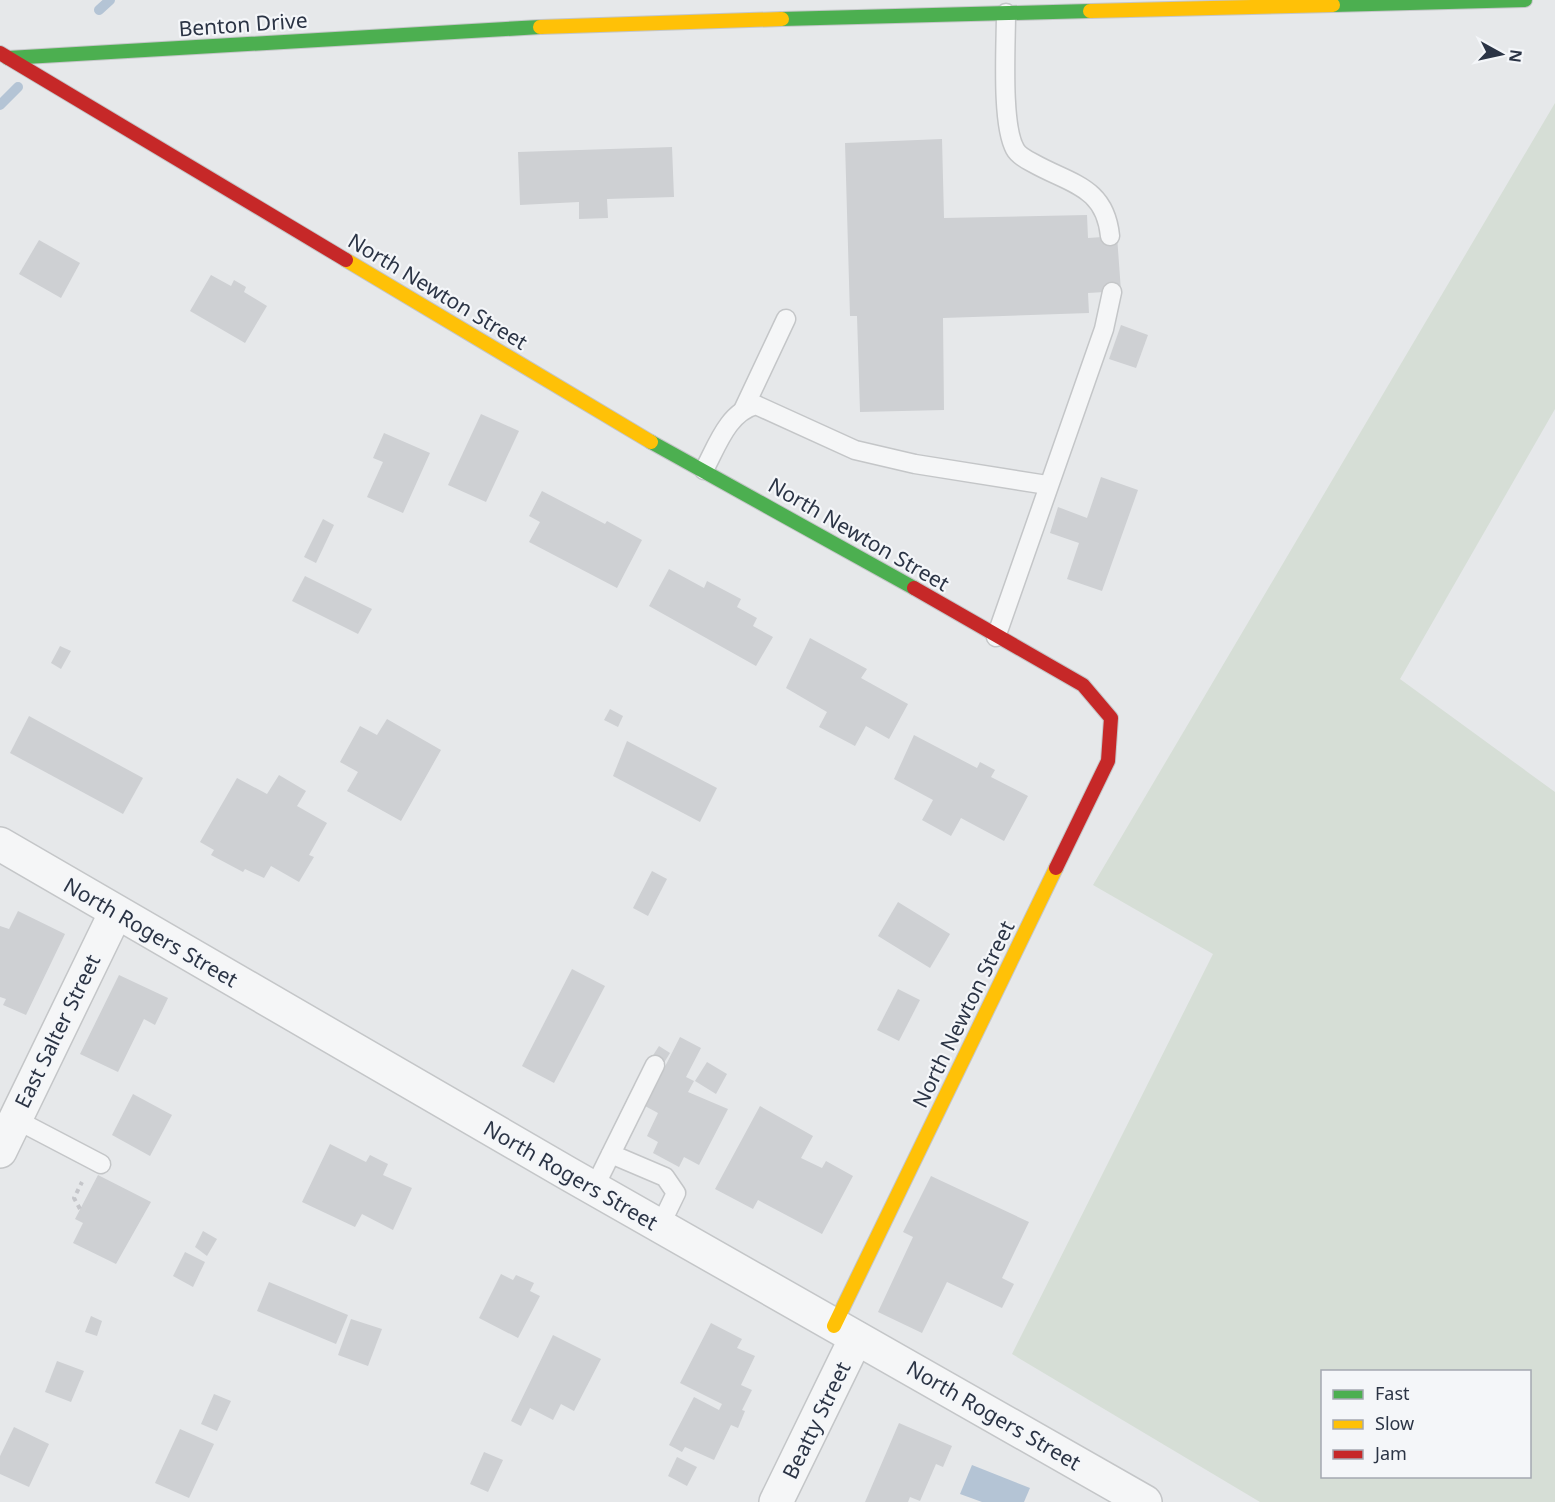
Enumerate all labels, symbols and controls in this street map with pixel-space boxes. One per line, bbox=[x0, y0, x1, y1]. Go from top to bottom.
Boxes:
street label: Benton Drive bbox=[178, 6, 308, 42]
north arrow bbox=[1471, 24, 1531, 84]
text: N bbox=[1504, 48, 1528, 64]
street label: North Newton Street bbox=[343, 226, 533, 356]
street label: North Newton Street bbox=[763, 471, 955, 597]
street label: North Rogers Street bbox=[59, 871, 244, 994]
street label: North Newton Street bbox=[906, 916, 1021, 1112]
street label: East Salter Street bbox=[8, 949, 106, 1112]
street label: North Rogers Street bbox=[479, 1114, 664, 1237]
street label: North Rogers Street bbox=[902, 1354, 1087, 1477]
street label: Beatty Street bbox=[776, 1356, 857, 1483]
legend bbox=[1321, 1370, 1531, 1478]
text: Fast bbox=[1375, 1381, 1410, 1405]
text: Slow bbox=[1375, 1411, 1414, 1435]
text: Jam bbox=[1373, 1441, 1407, 1465]

